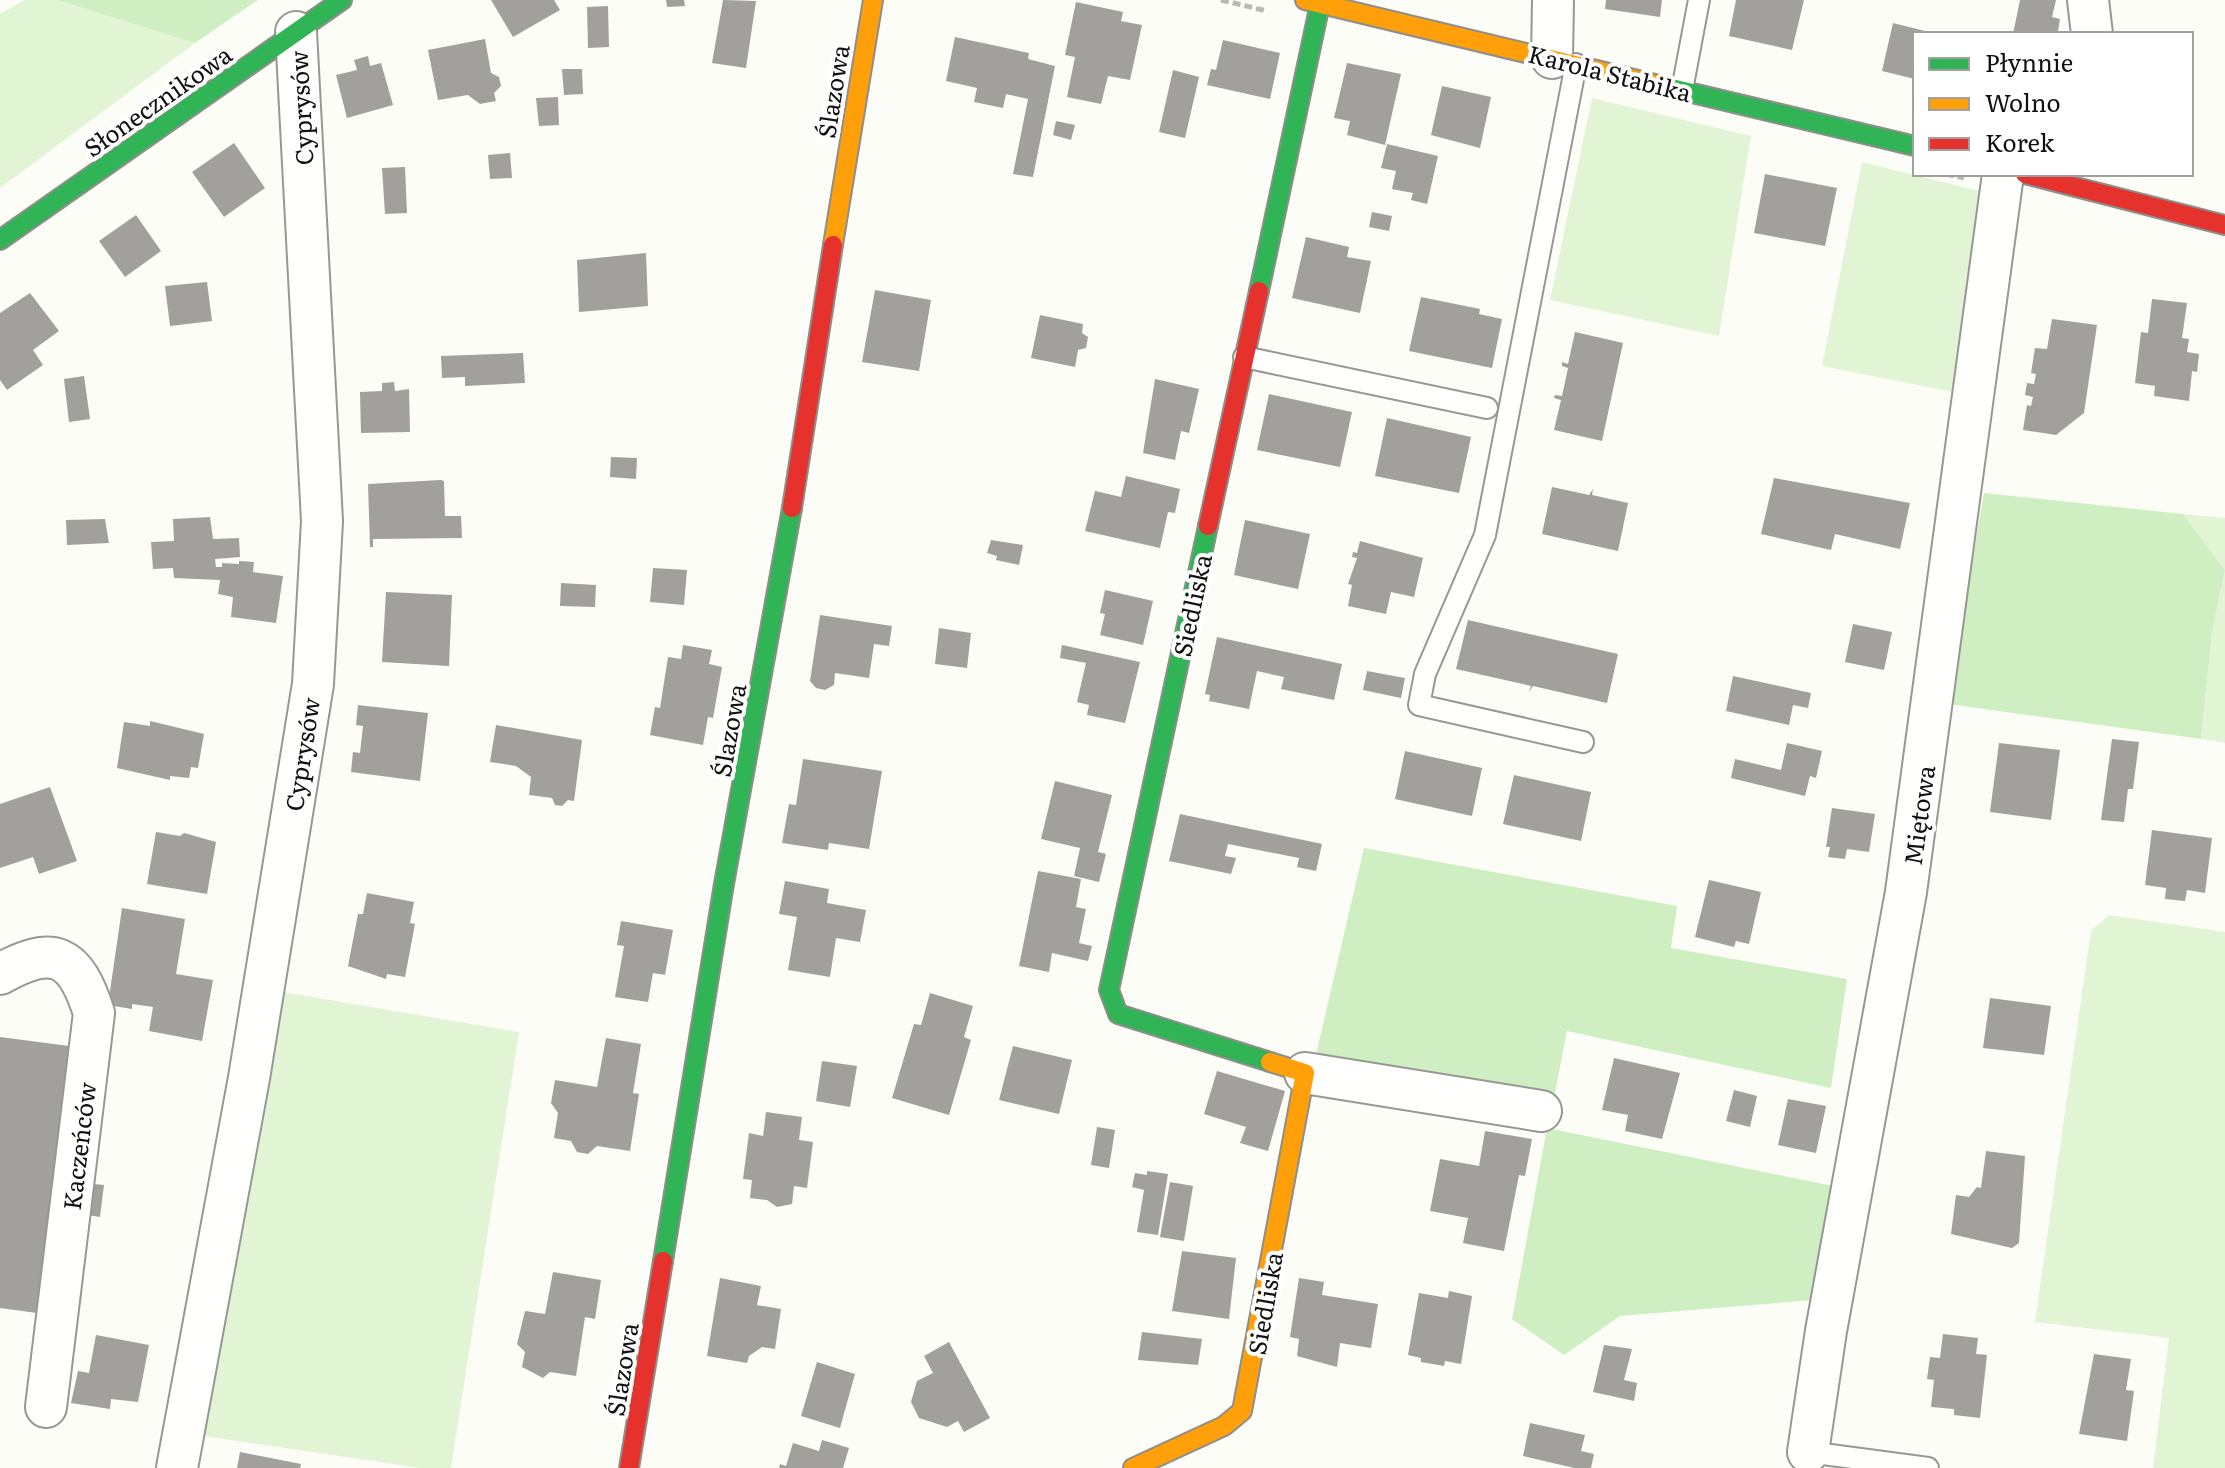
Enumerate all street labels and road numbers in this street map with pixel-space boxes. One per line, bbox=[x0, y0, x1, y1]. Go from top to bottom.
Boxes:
street label: Karola Stabika bbox=[1525, 35, 1695, 109]
street label: Słonecznikowa bbox=[76, 36, 238, 164]
street label: Ślazowa bbox=[807, 42, 857, 140]
street label: Cyprysów bbox=[280, 49, 320, 166]
street label: Siedliska bbox=[1163, 550, 1219, 659]
street label: Ślazowa bbox=[703, 681, 753, 779]
street label: Cyprysów bbox=[275, 694, 327, 813]
street label: Miętowa bbox=[1894, 763, 1942, 867]
street label: Kaczeńców bbox=[53, 1080, 103, 1212]
street label: Siedliska bbox=[1238, 1249, 1290, 1357]
street label: Ślazowa bbox=[596, 1320, 646, 1418]

